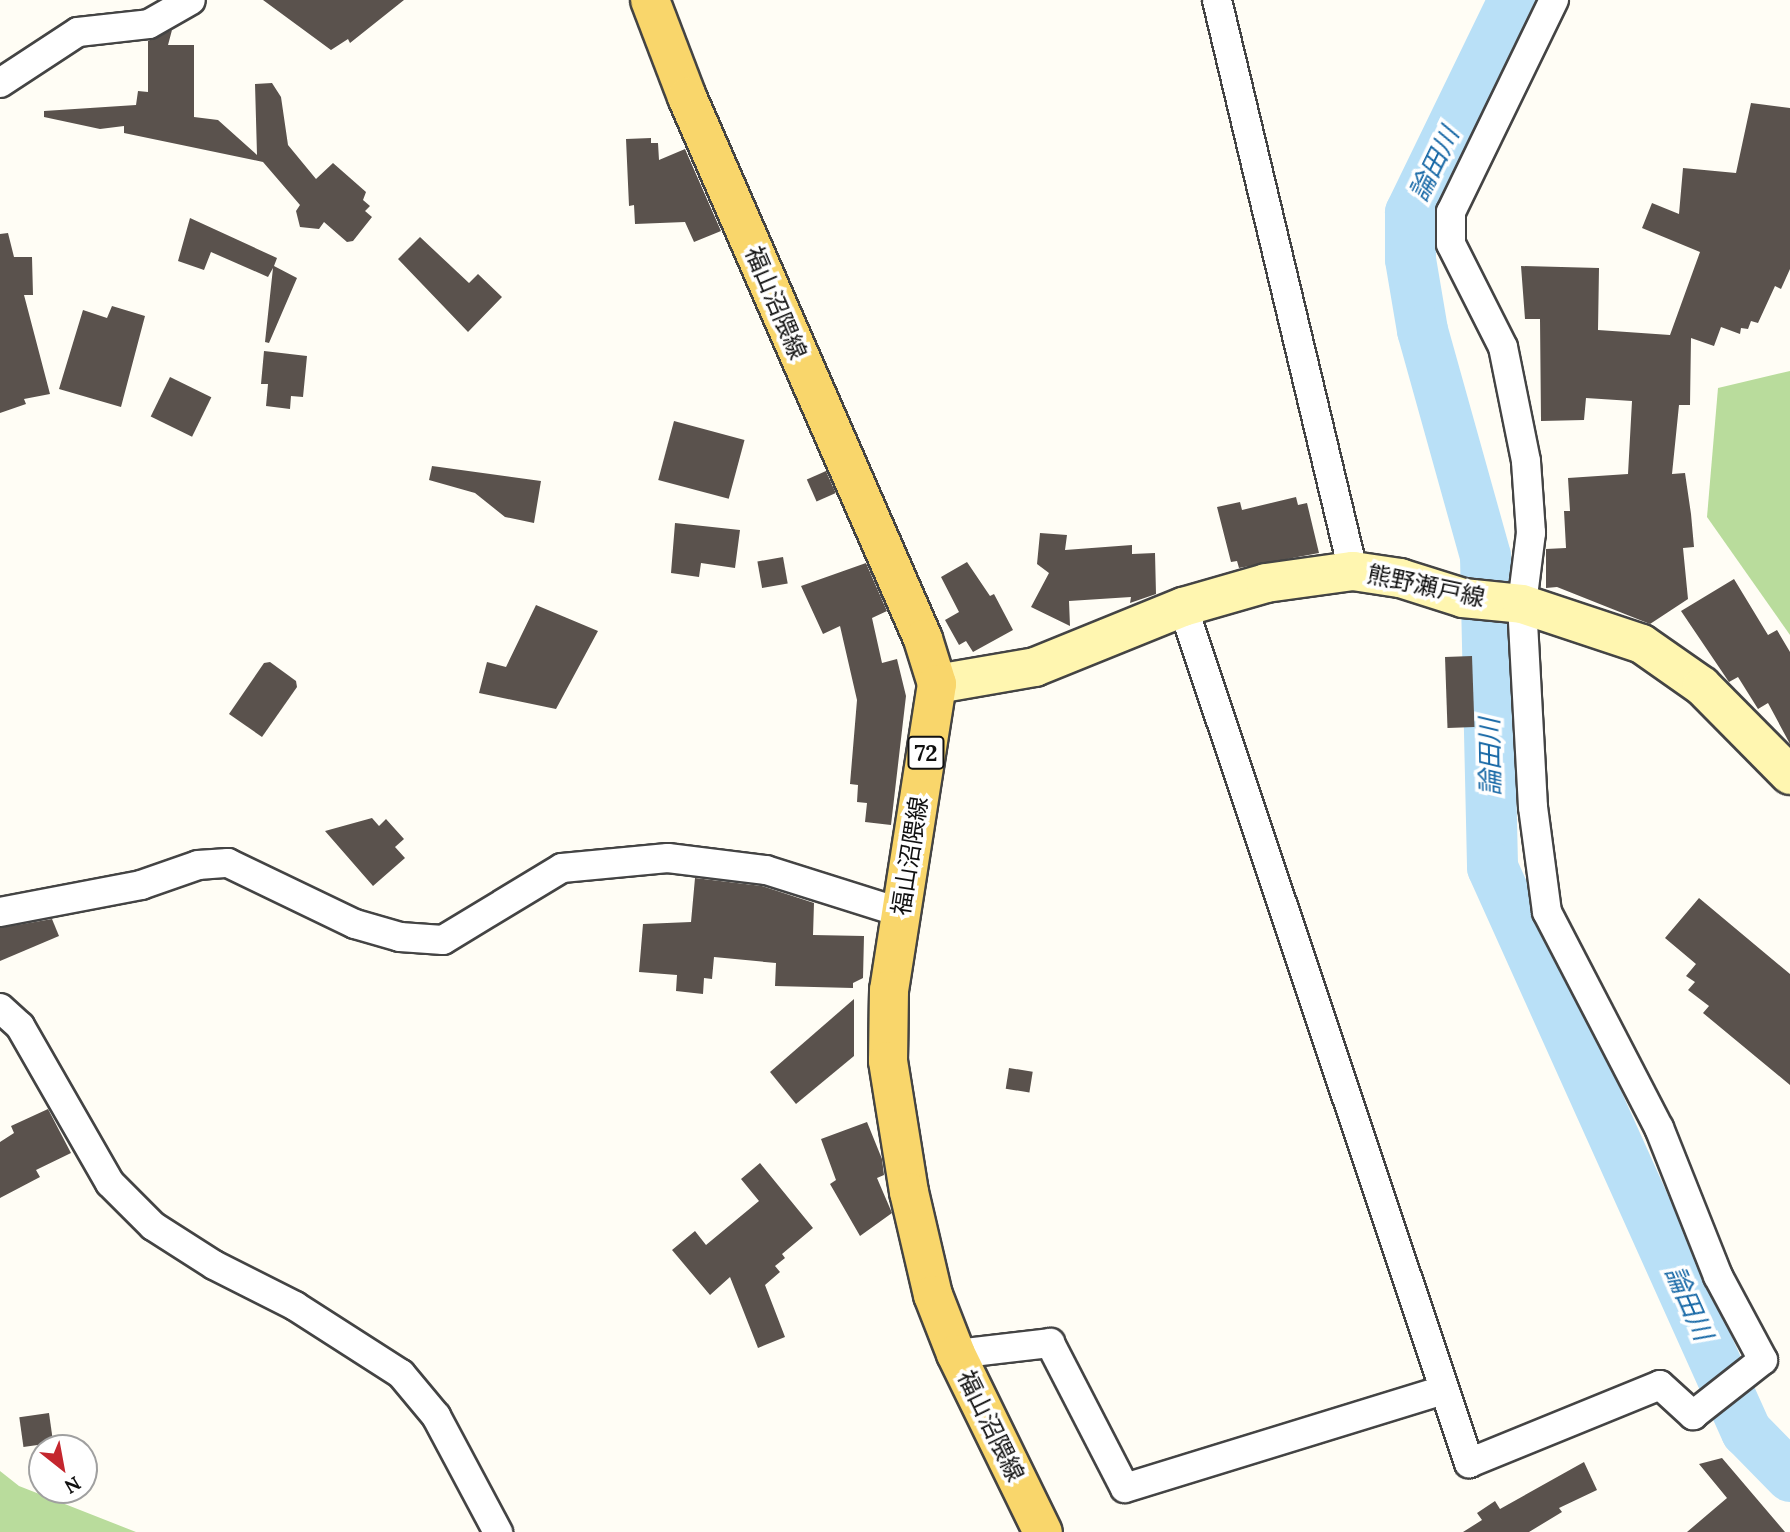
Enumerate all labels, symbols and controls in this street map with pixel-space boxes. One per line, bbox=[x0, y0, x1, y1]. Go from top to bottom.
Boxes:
water label: 論田川 bbox=[1403, 122, 1465, 206]
street label: 福山沼隈線 bbox=[739, 242, 813, 364]
street label: 熊野瀬戸線 bbox=[1364, 559, 1488, 613]
water label: 論田川 bbox=[1474, 718, 1506, 796]
road number: 72 bbox=[907, 734, 945, 772]
street label: 福山沼隈線 bbox=[886, 794, 934, 918]
water label: 論田川 bbox=[1659, 1261, 1719, 1345]
street label: 福山沼隈線 bbox=[952, 1366, 1030, 1486]
north arrow bbox=[28, 1434, 98, 1504]
text: N bbox=[60, 1471, 85, 1499]

